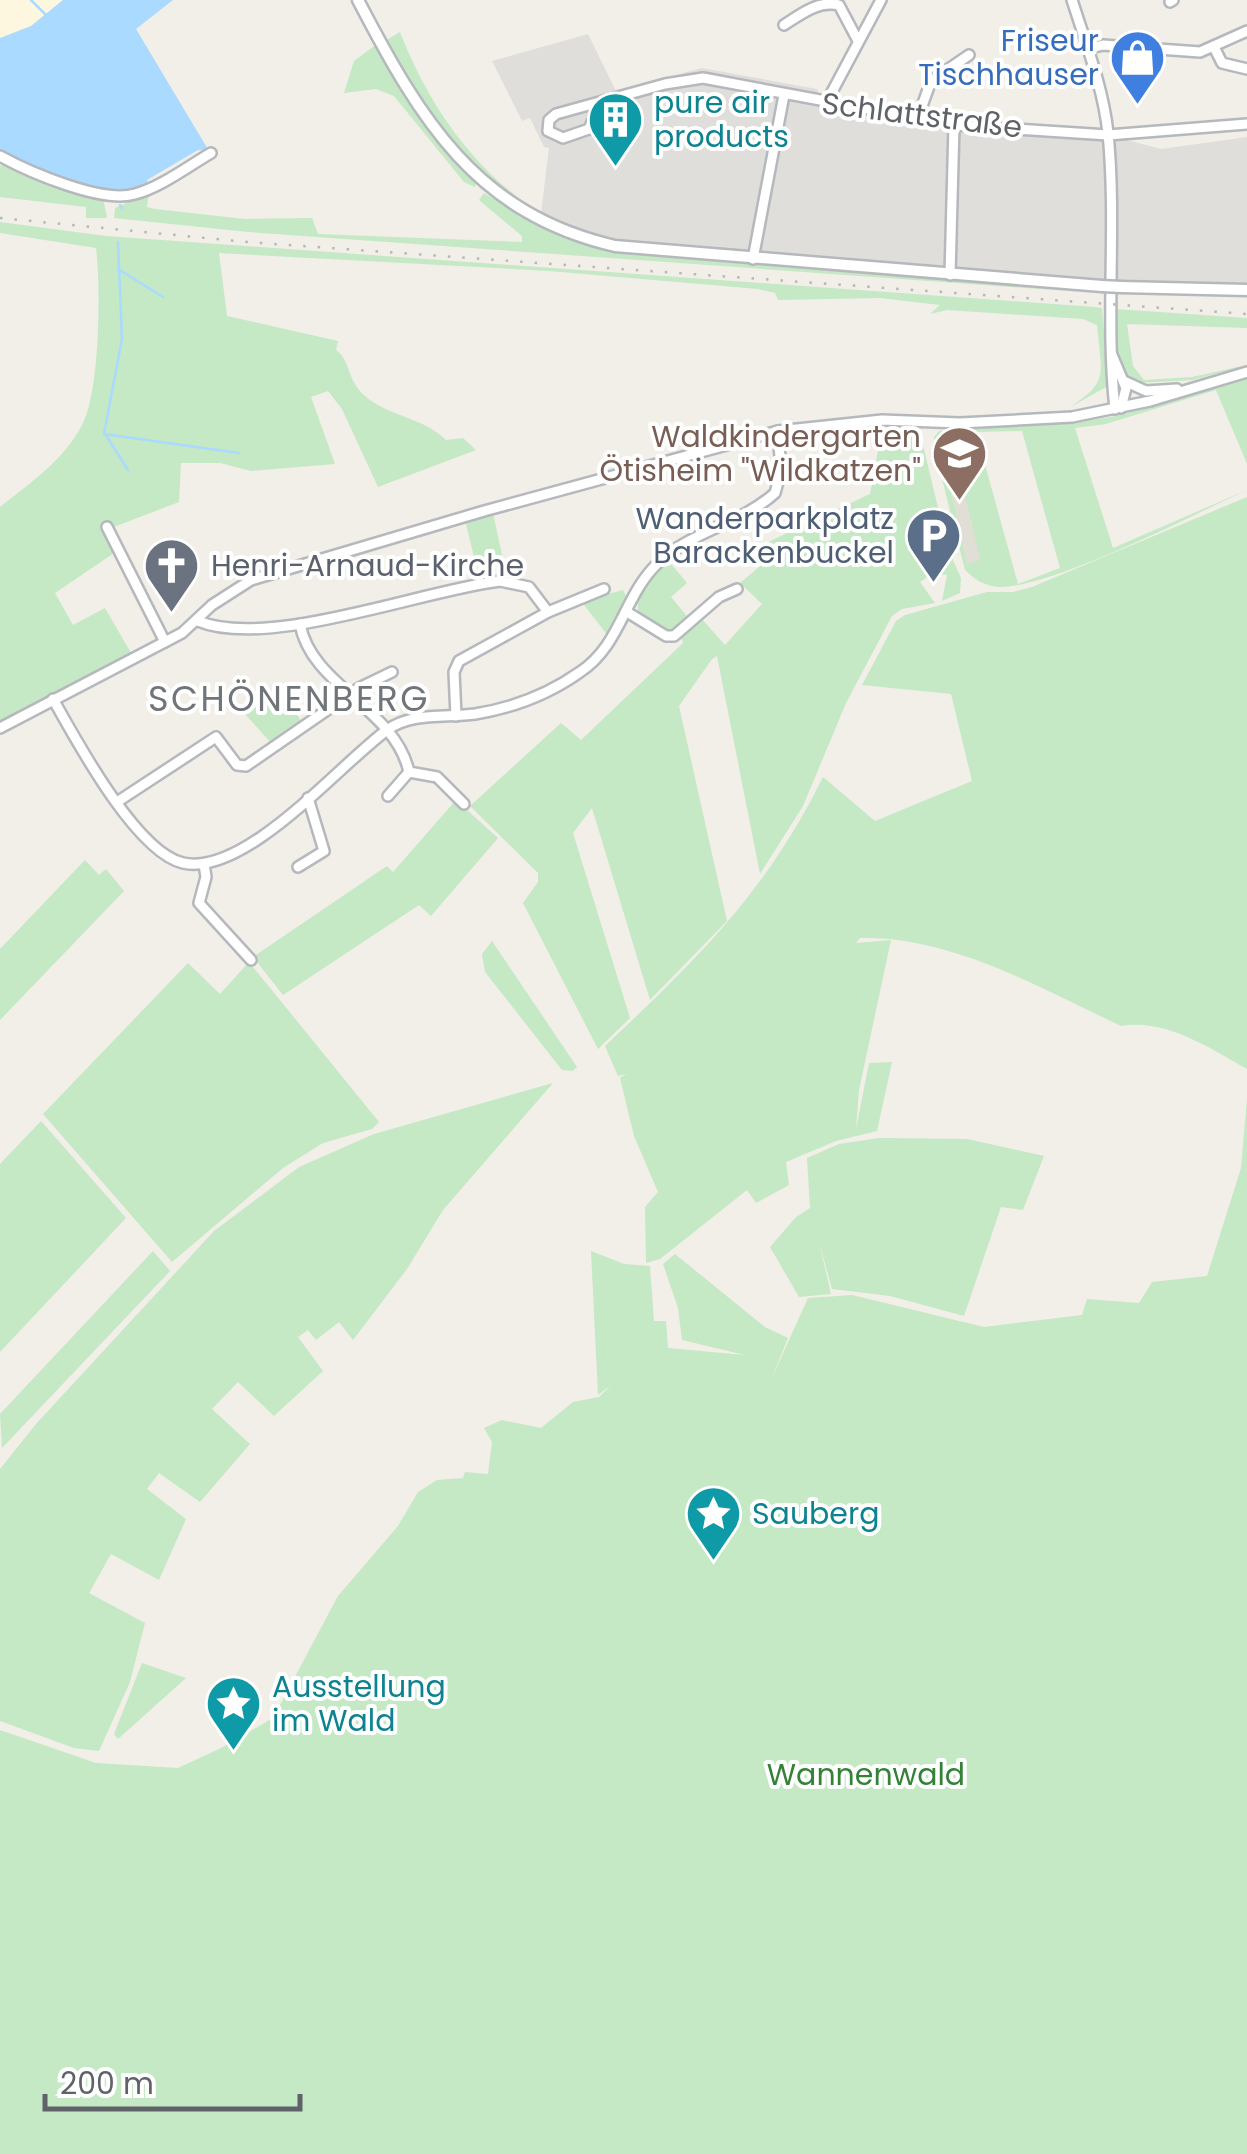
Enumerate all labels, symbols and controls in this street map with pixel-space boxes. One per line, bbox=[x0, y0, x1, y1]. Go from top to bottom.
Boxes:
place label: Friseur Tischhauser bbox=[918, 19, 1099, 96]
shop icon: Friseur Tischhauser bbox=[1108, 27, 1168, 106]
place label: pure air products bbox=[654, 81, 789, 158]
street label: Schlattstraße bbox=[819, 81, 1025, 149]
building icon: pure air products bbox=[585, 89, 645, 168]
place label: Waldkindergarten Ötisheim "Wildkatzen" bbox=[599, 415, 921, 492]
school or university icon: Waldkindergarten Ötisheim "Wildkatzen" bbox=[930, 423, 990, 502]
place label: Wanderparkplatz Barackenbuckel bbox=[635, 497, 894, 574]
parking icon: Wanderparkplatz Barackenbuckel bbox=[903, 505, 963, 584]
church icon: Henri-Arnaud-Kirche bbox=[142, 535, 202, 614]
place label: Henri-Arnaud-Kirche bbox=[211, 544, 524, 587]
district label: SCHÖNENBERG bbox=[148, 674, 430, 723]
place icon: Sauberg bbox=[683, 1483, 743, 1562]
place label: Sauberg bbox=[752, 1492, 879, 1535]
place label: Ausstellung im Wald bbox=[272, 1665, 446, 1742]
place icon: Ausstellung im Wald bbox=[203, 1673, 263, 1752]
park label: Wannenwald bbox=[767, 1753, 965, 1796]
scale bar bbox=[45, 2049, 300, 2111]
text: 200 m bbox=[60, 2062, 154, 2105]

